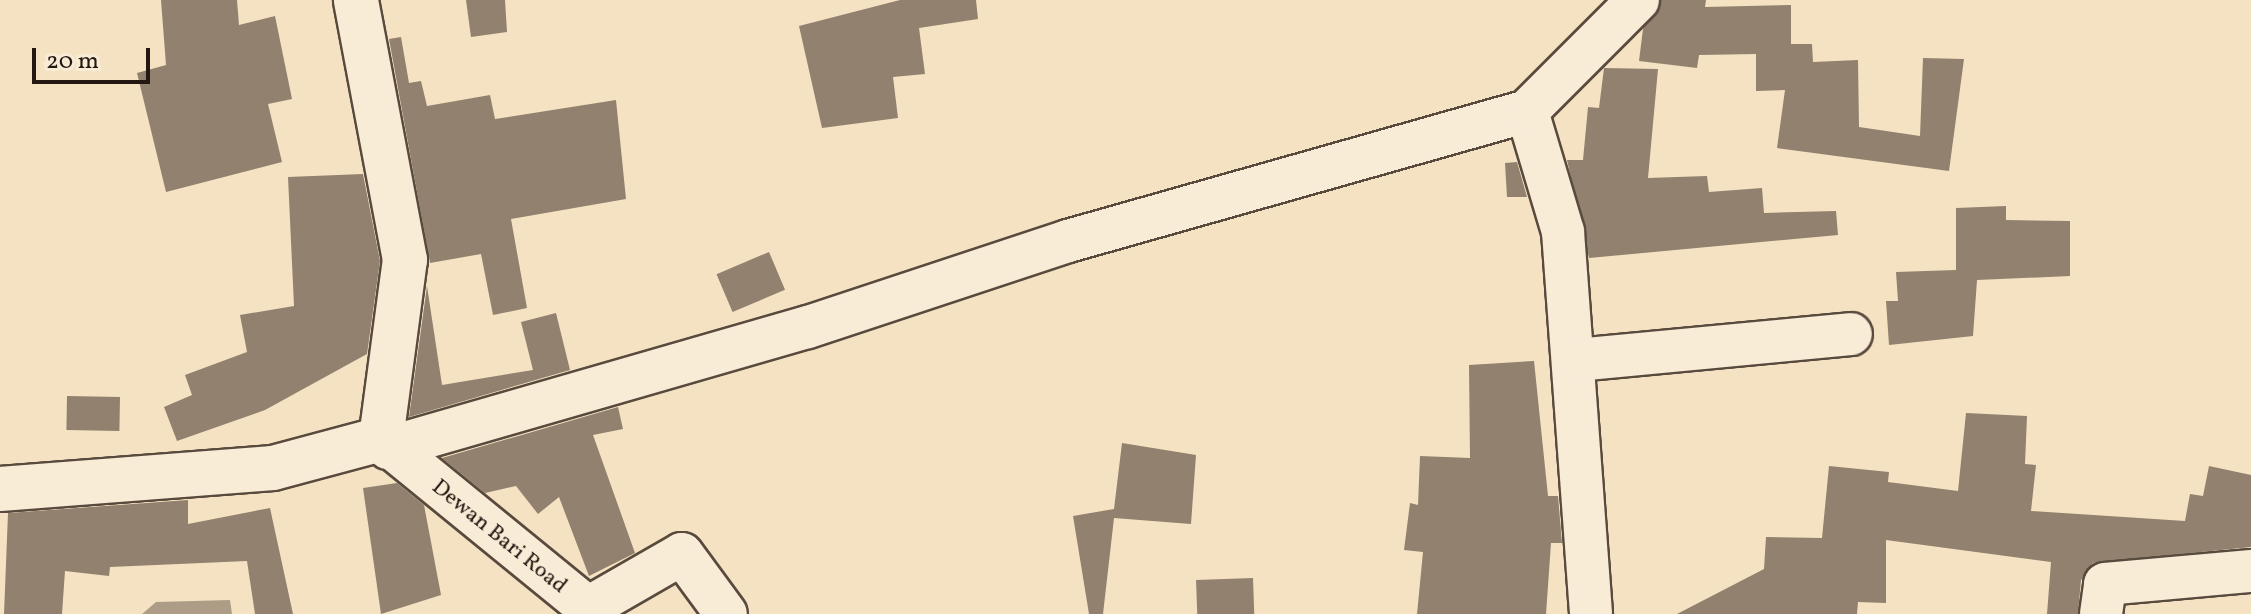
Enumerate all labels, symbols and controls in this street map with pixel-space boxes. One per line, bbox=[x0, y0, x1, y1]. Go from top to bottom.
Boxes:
scale bar bbox=[36, 32, 154, 82]
text: 20 m bbox=[46, 45, 99, 79]
street label: Dewan Bari Road bbox=[426, 474, 572, 600]

